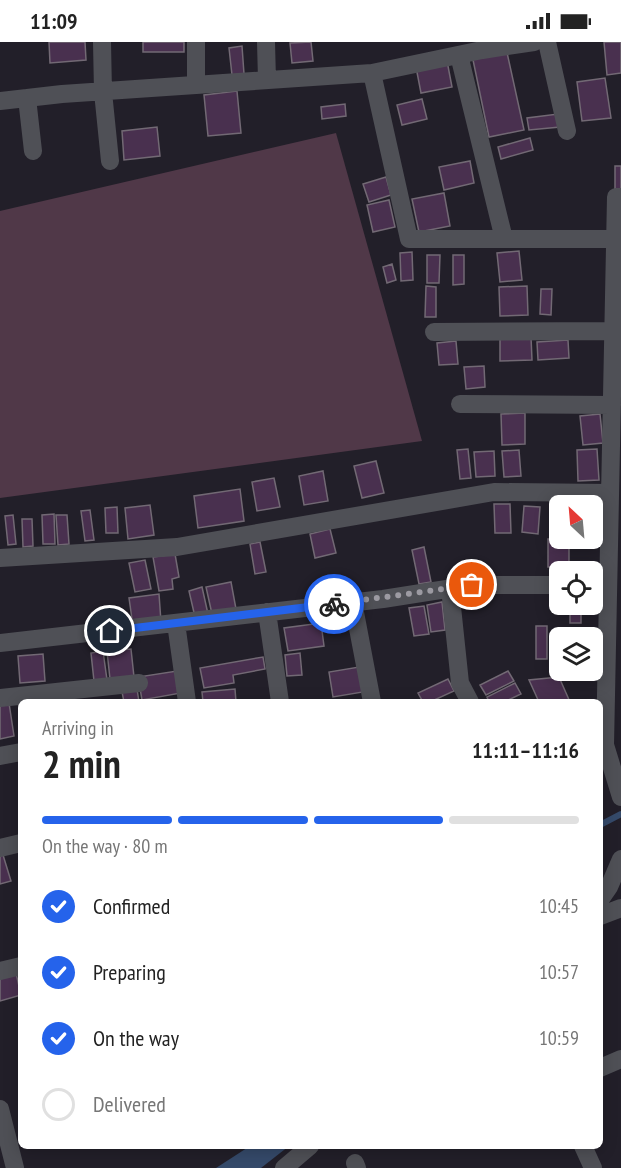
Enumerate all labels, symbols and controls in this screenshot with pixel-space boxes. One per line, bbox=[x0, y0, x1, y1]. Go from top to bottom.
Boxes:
text: 11:09 bbox=[30, 7, 78, 35]
north arrow bbox=[549, 495, 603, 549]
map controls bbox=[549, 495, 603, 681]
pin bbox=[446, 559, 497, 610]
button: locate bbox=[549, 561, 603, 615]
icon: bag bbox=[455, 568, 488, 601]
courier bbox=[304, 574, 364, 634]
icon: bike bbox=[318, 588, 351, 621]
pin bbox=[84, 605, 135, 656]
icon: home bbox=[93, 614, 126, 647]
button: layers bbox=[549, 627, 603, 681]
text: Arriving in bbox=[42, 715, 114, 741]
text: 11:11–11:16 bbox=[472, 736, 579, 764]
text: 2 min bbox=[42, 738, 121, 789]
text: On the way · 80 m bbox=[42, 833, 168, 859]
icon: check bbox=[42, 890, 75, 923]
text: Confirmed bbox=[93, 892, 170, 920]
text: 10:45 bbox=[539, 893, 579, 919]
icon: check bbox=[42, 956, 75, 989]
text: Preparing bbox=[93, 958, 166, 986]
text: 10:57 bbox=[539, 959, 579, 985]
icon: check bbox=[42, 1022, 75, 1055]
text: On the way bbox=[93, 1024, 179, 1052]
text: 10:59 bbox=[539, 1025, 579, 1051]
text: Delivered bbox=[93, 1090, 166, 1118]

